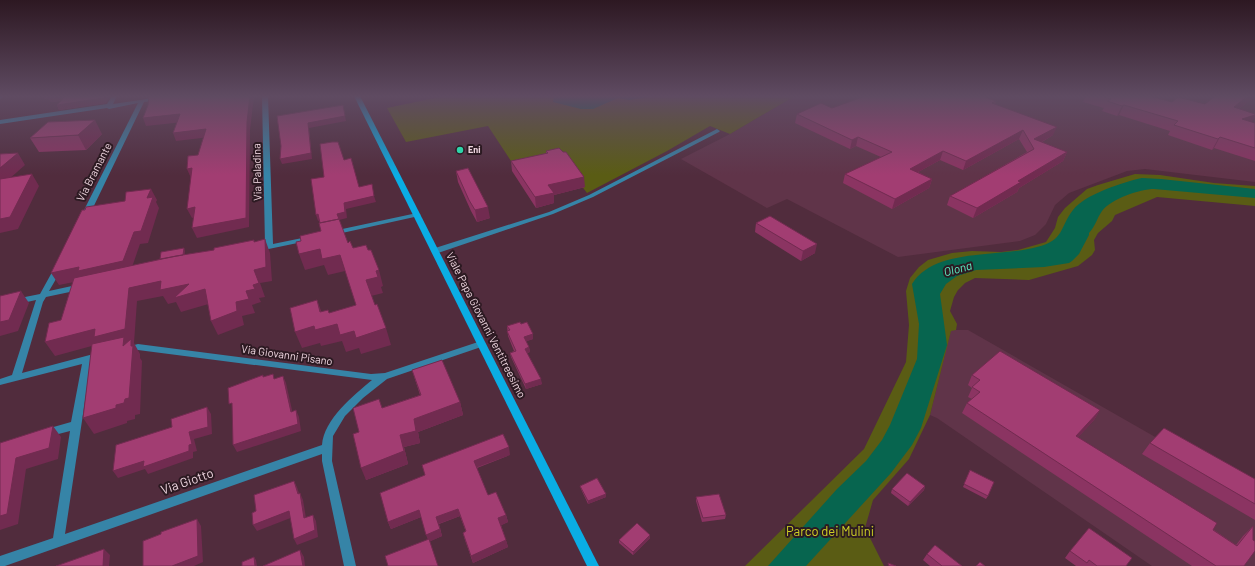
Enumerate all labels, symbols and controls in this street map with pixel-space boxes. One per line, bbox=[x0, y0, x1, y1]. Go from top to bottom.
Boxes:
street label: Via Bramante bbox=[73, 140, 114, 203]
street label: Via Paladina bbox=[249, 143, 264, 201]
place label: Eni bbox=[468, 144, 480, 155]
marker: Eni bbox=[455, 145, 465, 155]
street label: Viale Papa Giovanni Ventitreesimo bbox=[444, 250, 529, 400]
water label: Olona bbox=[942, 258, 974, 279]
street label: Via Giovanni Pisano bbox=[241, 342, 334, 367]
street label: Via Giotto bbox=[158, 465, 216, 497]
park label: Parco dei Mulini bbox=[786, 523, 874, 539]

